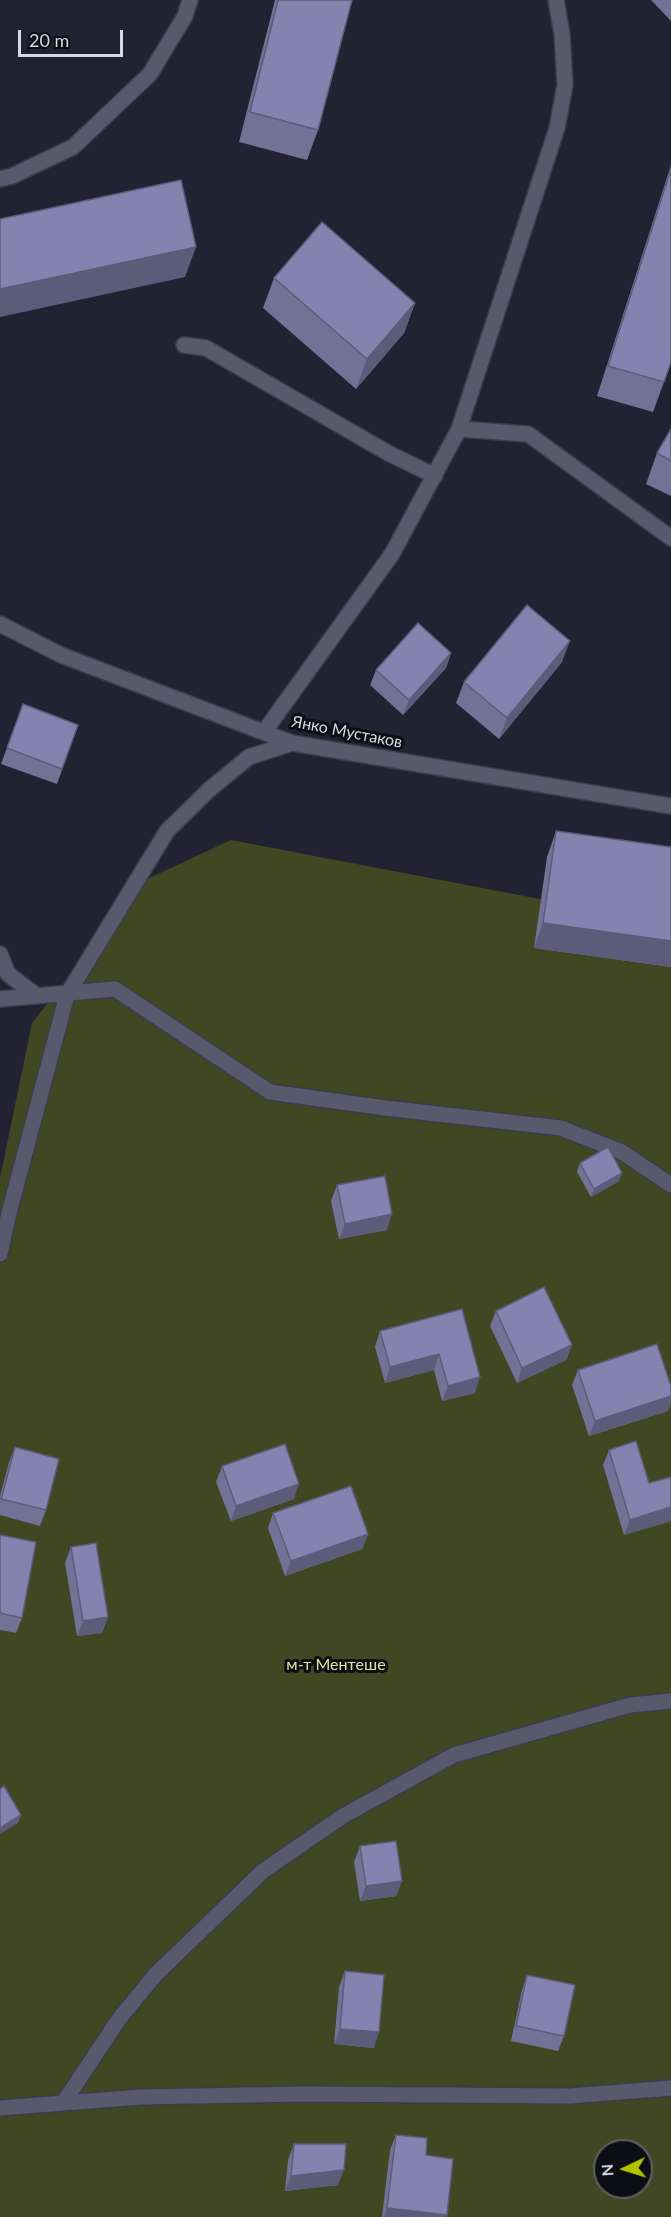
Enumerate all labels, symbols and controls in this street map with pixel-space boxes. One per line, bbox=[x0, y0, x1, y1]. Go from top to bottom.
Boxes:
scale bar bbox=[21, 18, 126, 56]
text: 20 m bbox=[29, 29, 69, 51]
street label: Янко Мустаков bbox=[290, 712, 404, 752]
park label: м-т Ментeше bbox=[286, 1655, 386, 1675]
north arrow bbox=[593, 2139, 653, 2199]
text: N bbox=[597, 2163, 616, 2177]

